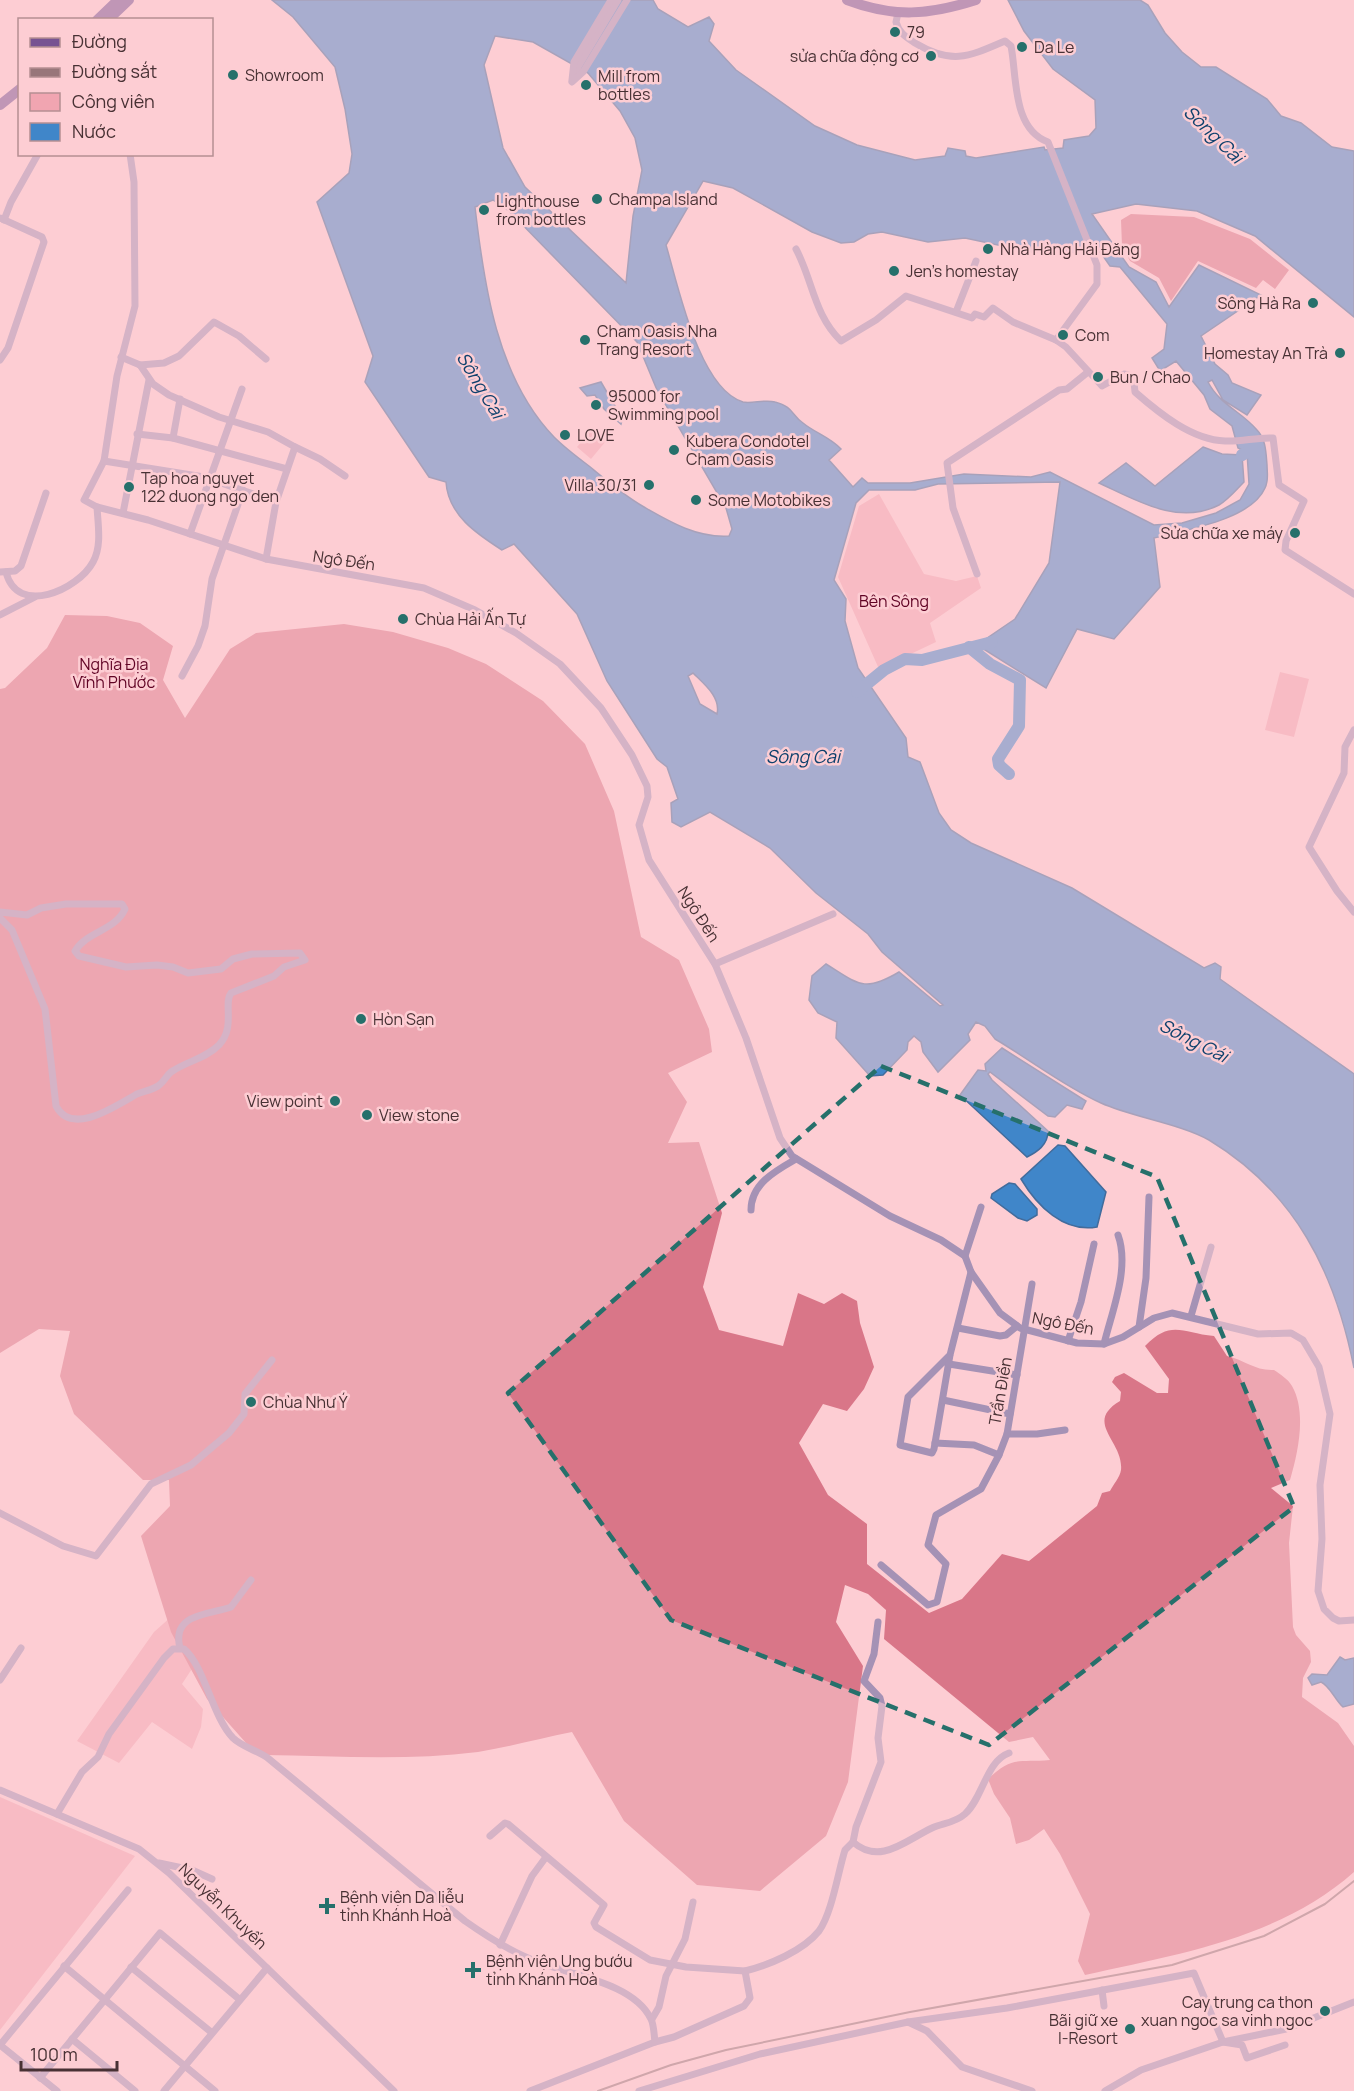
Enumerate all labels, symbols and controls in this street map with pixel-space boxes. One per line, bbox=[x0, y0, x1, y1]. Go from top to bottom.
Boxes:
legend bbox=[18, 18, 213, 156]
place label: 79 bbox=[907, 21, 925, 43]
marker: 79 bbox=[888, 25, 902, 39]
text: Đường bbox=[72, 29, 127, 53]
place label: Da Le bbox=[1034, 36, 1074, 58]
marker: Da Le bbox=[1015, 40, 1029, 54]
place label: sửa chữa động cơ bbox=[790, 45, 919, 67]
marker: sửa chữa động cơ bbox=[924, 49, 938, 63]
text: Đường sắt bbox=[72, 59, 157, 83]
place label: Showroom bbox=[245, 64, 324, 86]
place label: Mill from bottles bbox=[598, 65, 660, 105]
marker: Showroom bbox=[226, 68, 240, 82]
marker: Mill from bottles bbox=[579, 78, 593, 92]
text: Công viên bbox=[72, 89, 155, 113]
water label: Sông Cái bbox=[1179, 100, 1251, 170]
text: Nước bbox=[72, 119, 116, 143]
place label: Champa Island bbox=[609, 188, 718, 210]
place label: Lighthouse from bottles bbox=[496, 190, 586, 230]
marker: Champa Island bbox=[590, 192, 604, 206]
marker: Lighthouse from bottles bbox=[477, 203, 491, 217]
place label: Nhà Hàng Hải Đăng bbox=[1000, 238, 1140, 260]
marker: Nhà Hàng Hải Đăng bbox=[981, 242, 995, 256]
place label: Jen's homestay bbox=[906, 260, 1019, 282]
marker: Jen's homestay bbox=[887, 264, 901, 278]
place label: Sông Hà Ra bbox=[1217, 292, 1301, 314]
marker: Sông Hà Ra bbox=[1306, 296, 1320, 310]
place label: Cham Oasis Nha Trang Resort bbox=[597, 320, 717, 360]
place label: Com bbox=[1075, 324, 1109, 346]
marker: Com bbox=[1056, 328, 1070, 342]
marker: Cham Oasis Nha Trang Resort bbox=[578, 333, 592, 347]
place label: Homestay An Trà bbox=[1204, 342, 1328, 364]
marker: Homestay An Trà bbox=[1333, 346, 1347, 360]
water label: Sông Cái bbox=[452, 347, 512, 425]
place label: Bun / Chao bbox=[1110, 366, 1191, 388]
marker: Bun / Chao bbox=[1091, 370, 1105, 384]
place label: 95000 for Swimming pool bbox=[608, 385, 719, 425]
marker: 95000 for Swimming pool bbox=[589, 398, 603, 412]
place label: LOVE bbox=[577, 424, 615, 446]
marker: LOVE bbox=[558, 428, 572, 442]
place label: Kubera Condotel Cham Oasis bbox=[686, 430, 809, 470]
marker: Kubera Condotel Cham Oasis bbox=[667, 443, 681, 457]
place label: Tap hoa nguyet 122 duong ngo den bbox=[141, 467, 279, 507]
place label: Villa 30/31 bbox=[564, 474, 637, 496]
marker: Villa 30/31 bbox=[642, 478, 656, 492]
marker: Tap hoa nguyet 122 duong ngo den bbox=[122, 480, 136, 494]
place label: Some Motobikes bbox=[708, 489, 831, 511]
marker: Some Motobikes bbox=[689, 493, 703, 507]
place label: Sửa chữa xe máy bbox=[1161, 522, 1284, 544]
marker: Sửa chữa xe máy bbox=[1288, 526, 1302, 540]
street label: Ngô Đến bbox=[312, 545, 376, 575]
park label: Bên Sông bbox=[859, 590, 929, 612]
place label: Chùa Hải Ấn Tự bbox=[415, 607, 526, 630]
marker: Chùa Hải Ấn Tự bbox=[396, 612, 410, 626]
park label: Nghĩa Địa Vĩnh Phước bbox=[73, 653, 155, 693]
water label: Sông Cái bbox=[766, 744, 843, 768]
street label: Ngô Đến bbox=[673, 882, 725, 946]
place label: Hòn Sạn bbox=[373, 1008, 434, 1030]
marker: Hòn Sạn bbox=[354, 1012, 368, 1026]
water label: Sông Cái bbox=[1156, 1013, 1235, 1069]
place label: View point bbox=[247, 1090, 323, 1112]
marker: View point bbox=[328, 1094, 342, 1108]
place label: View stone bbox=[379, 1104, 459, 1126]
marker: View stone bbox=[360, 1108, 374, 1122]
street label: Ngô Đến bbox=[1030, 1306, 1096, 1340]
street label: Trần Điền bbox=[983, 1355, 1017, 1427]
place label: Chùa Như Ý bbox=[263, 1391, 348, 1413]
marker: Chùa Như Ý bbox=[244, 1395, 258, 1409]
street label: Nguyễn Khuyến bbox=[174, 1858, 272, 1954]
place label: Bệnh viện Da liễu tỉnh Khánh Hoà bbox=[340, 1886, 464, 1926]
marker: Bệnh viện Da liễu tỉnh Khánh Hoà bbox=[318, 1897, 336, 1915]
place label: Bệnh viện Ung bướu tỉnh Khánh Hoà bbox=[486, 1950, 632, 1990]
marker: Bệnh viện Ung bướu tỉnh Khánh Hoà bbox=[464, 1961, 482, 1979]
place label: Cay trung ca thon xuan ngoc sa vinh ngoc bbox=[1141, 1991, 1313, 2031]
marker: Cay trung ca thon xuan ngoc sa vinh ngoc bbox=[1318, 2004, 1332, 2018]
place label: Bãi giữ xe I-Resort bbox=[1049, 2009, 1118, 2049]
marker: Bãi giữ xe I-Resort bbox=[1123, 2022, 1137, 2036]
scale bar bbox=[21, 2034, 117, 2072]
text: 100 m bbox=[30, 2042, 78, 2066]

